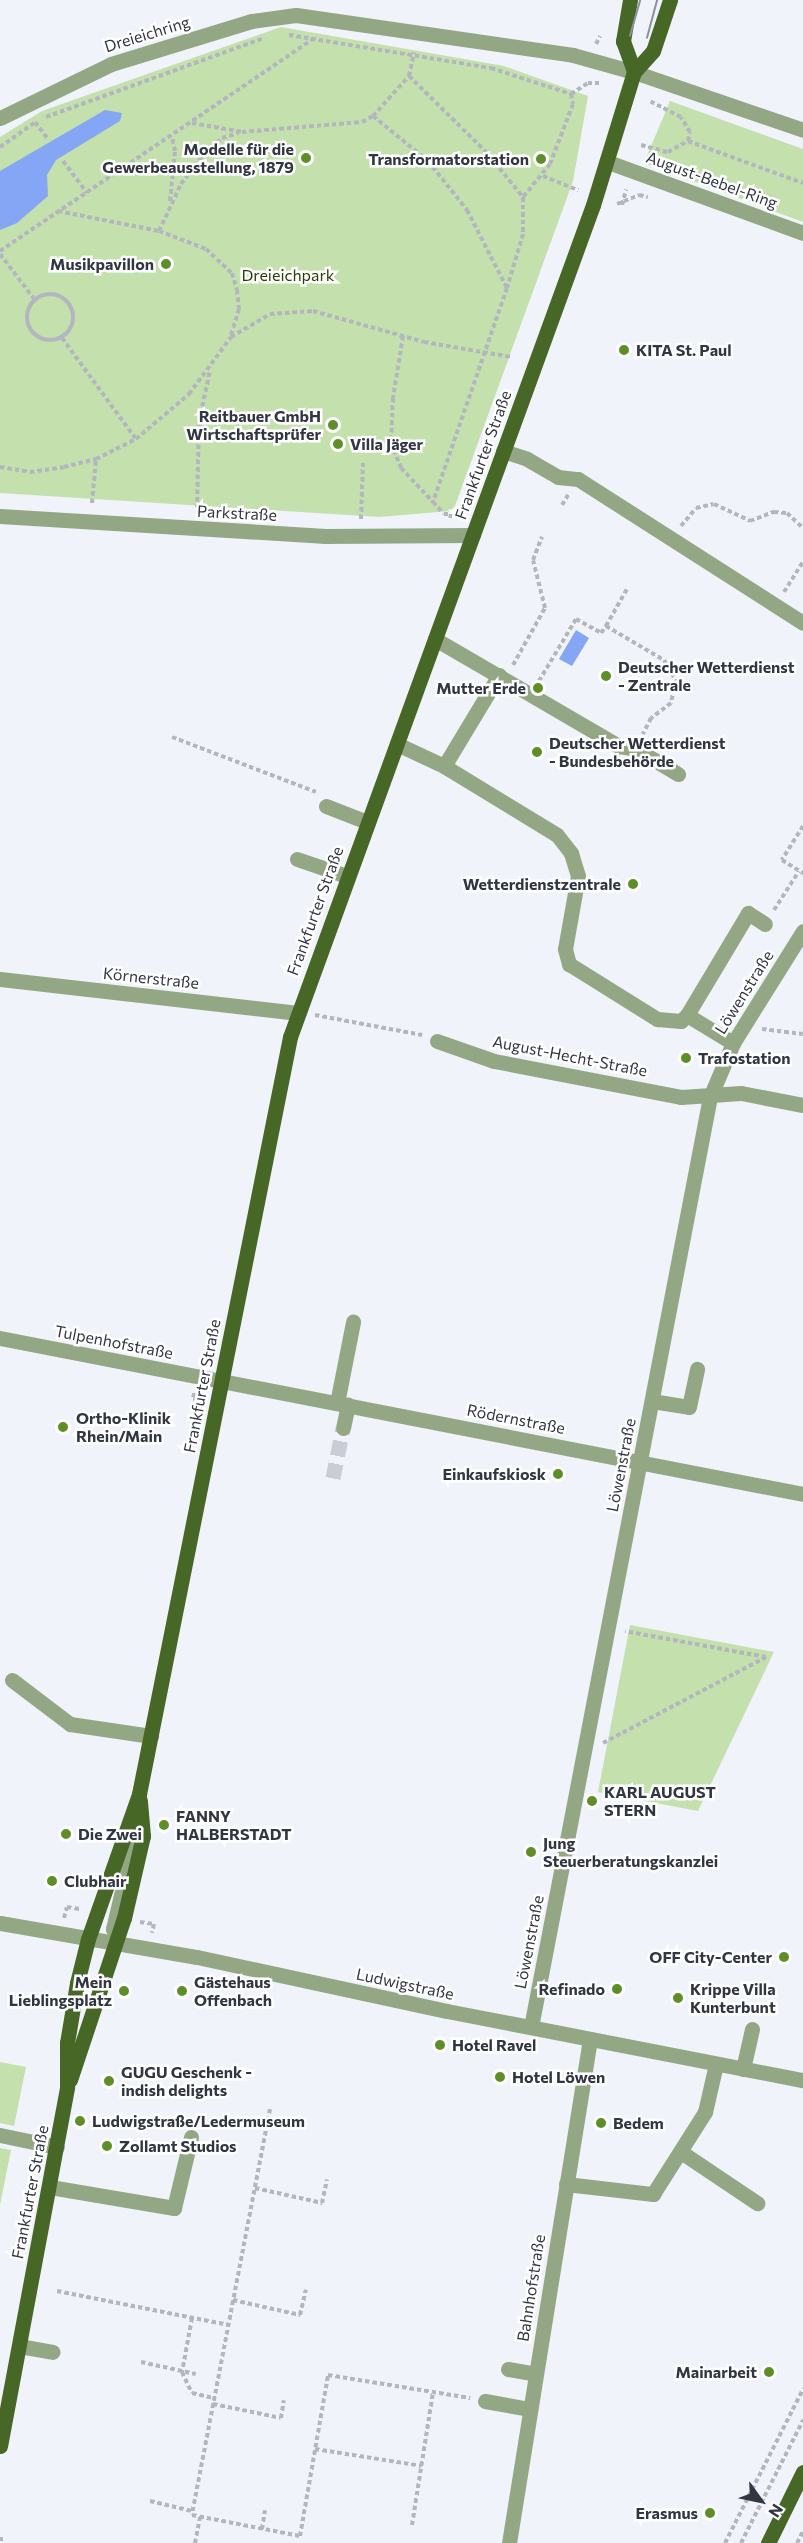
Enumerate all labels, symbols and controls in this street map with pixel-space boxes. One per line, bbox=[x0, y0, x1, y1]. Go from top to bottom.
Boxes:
street label: Dreieichring bbox=[102, 12, 192, 56]
place label: Modelle für die Gewerbeausstellung, 1879 bbox=[102, 139, 294, 177]
street label: August-Bebel-Ring bbox=[644, 147, 780, 213]
place label: Transformatorstation bbox=[368, 149, 529, 169]
marker: Modelle für die Gewerbeausstellung, 1879 bbox=[299, 151, 313, 165]
marker: Transformatorstation bbox=[534, 152, 548, 166]
place label: Musikpavillon bbox=[50, 254, 154, 274]
marker: Musikpavillon bbox=[159, 257, 173, 271]
park label: Dreieichpark bbox=[242, 265, 334, 285]
place label: KITA St. Paul bbox=[636, 340, 732, 360]
marker: KITA St. Paul bbox=[617, 343, 631, 357]
street label: Frankfurter Straße bbox=[451, 388, 515, 522]
place label: Reitbauer GmbH Wirtschaftsprüfer bbox=[186, 406, 321, 444]
marker: Reitbauer GmbH Wirtschaftsprüfer bbox=[326, 418, 340, 432]
place label: Villa Jäger bbox=[350, 434, 423, 454]
marker: Villa Jäger bbox=[331, 437, 345, 451]
street label: Parkstraße bbox=[197, 501, 277, 525]
place label: Deutscher Wetterdienst - Zentrale bbox=[618, 657, 794, 695]
marker: Deutscher Wetterdienst - Zentrale bbox=[599, 669, 613, 683]
place label: Mutter Erde bbox=[436, 678, 526, 698]
marker: Mutter Erde bbox=[531, 681, 545, 695]
place label: Deutscher Wetterdienst - Bundesbehörde bbox=[549, 733, 725, 771]
marker: Deutscher Wetterdienst - Bundesbehörde bbox=[530, 745, 544, 759]
street label: Frankfurter Straße bbox=[283, 844, 347, 978]
place label: Wetterdienstzentrale bbox=[463, 874, 621, 894]
marker: Wetterdienstzentrale bbox=[626, 877, 640, 891]
street label: Löwenstraße bbox=[711, 947, 777, 1037]
street label: Körnerstraße bbox=[102, 963, 200, 993]
street label: August-Hecht-Straße bbox=[491, 1032, 649, 1080]
place label: Trafostation bbox=[698, 1048, 790, 1068]
marker: Trafostation bbox=[679, 1051, 693, 1065]
street label: Frankfurter Straße bbox=[180, 1317, 224, 1455]
street label: Tulpenhofstraße bbox=[53, 1321, 175, 1363]
street label: Rödernstraße bbox=[465, 1400, 567, 1438]
place label: Ortho-Klinik Rhein/Main bbox=[76, 1408, 171, 1446]
street label: Löwenstraße bbox=[603, 1416, 639, 1514]
marker: Ortho-Klinik Rhein/Main bbox=[54, 1418, 72, 1436]
place label: Einkaufskiosk bbox=[442, 1464, 546, 1484]
marker: Einkaufskiosk bbox=[551, 1467, 565, 1481]
place label: KARL AUGUST STERN bbox=[604, 1782, 716, 1820]
marker: KARL AUGUST STERN bbox=[585, 1794, 599, 1808]
place label: FANNY HALBERSTADT bbox=[176, 1806, 292, 1844]
marker: FANNY HALBERSTADT bbox=[157, 1818, 171, 1832]
place label: Die Zwei bbox=[78, 1824, 142, 1844]
marker: Die Zwei bbox=[59, 1827, 73, 1841]
place label: Jung Steuerberatungskanzlei bbox=[543, 1833, 718, 1871]
marker: Jung Steuerberatungskanzlei bbox=[524, 1845, 538, 1859]
place label: Clubhair bbox=[64, 1871, 127, 1891]
marker: Clubhair bbox=[45, 1874, 59, 1888]
street label: Löwenstraße bbox=[511, 1893, 547, 1991]
place label: OFF City-Center bbox=[649, 1947, 772, 1967]
marker: OFF City-Center bbox=[777, 1950, 791, 1964]
street label: Ludwigstraße bbox=[354, 1964, 456, 2004]
place label: Mein Lieblingsplatz bbox=[9, 1972, 112, 2010]
place label: Gästehaus Offenbach bbox=[194, 1972, 272, 2010]
place label: Refinado bbox=[539, 1979, 605, 1999]
place label: Krippe Villa Kunterbunt bbox=[690, 1979, 776, 2017]
marker: Refinado bbox=[610, 1982, 624, 1996]
marker: Mein Lieblingsplatz bbox=[117, 1984, 131, 1998]
marker: Gästehaus Offenbach bbox=[175, 1984, 189, 1998]
marker: Krippe Villa Kunterbunt bbox=[671, 1991, 685, 2005]
place label: Hotel Ravel bbox=[452, 2035, 536, 2055]
marker: Hotel Ravel bbox=[433, 2038, 447, 2052]
place label: GUGU Geschenk - indish delights bbox=[121, 2062, 252, 2100]
place label: Hotel Löwen bbox=[512, 2067, 605, 2087]
marker: Hotel Löwen bbox=[493, 2070, 507, 2084]
marker: GUGU Geschenk - indish delights bbox=[102, 2074, 116, 2088]
place label: Ludwigstraße/Ledermuseum bbox=[92, 2111, 305, 2131]
place label: Bedem bbox=[613, 2113, 664, 2133]
marker: Ludwigstraße/Ledermuseum bbox=[73, 2114, 87, 2128]
marker: Bedem bbox=[594, 2116, 608, 2130]
street label: Frankfurter Straße bbox=[8, 2123, 52, 2261]
place label: Zollamt Studios bbox=[119, 2136, 236, 2156]
marker: Zollamt Studios bbox=[100, 2139, 114, 2153]
street label: Bahnhofstraße bbox=[513, 2233, 549, 2343]
place label: Mainarbeit bbox=[675, 2362, 757, 2382]
marker: Mainarbeit bbox=[762, 2365, 776, 2379]
north arrow bbox=[731, 2471, 791, 2531]
text: N bbox=[765, 2501, 788, 2521]
place label: Erasmus bbox=[636, 2503, 698, 2523]
marker: Erasmus bbox=[703, 2506, 717, 2520]

